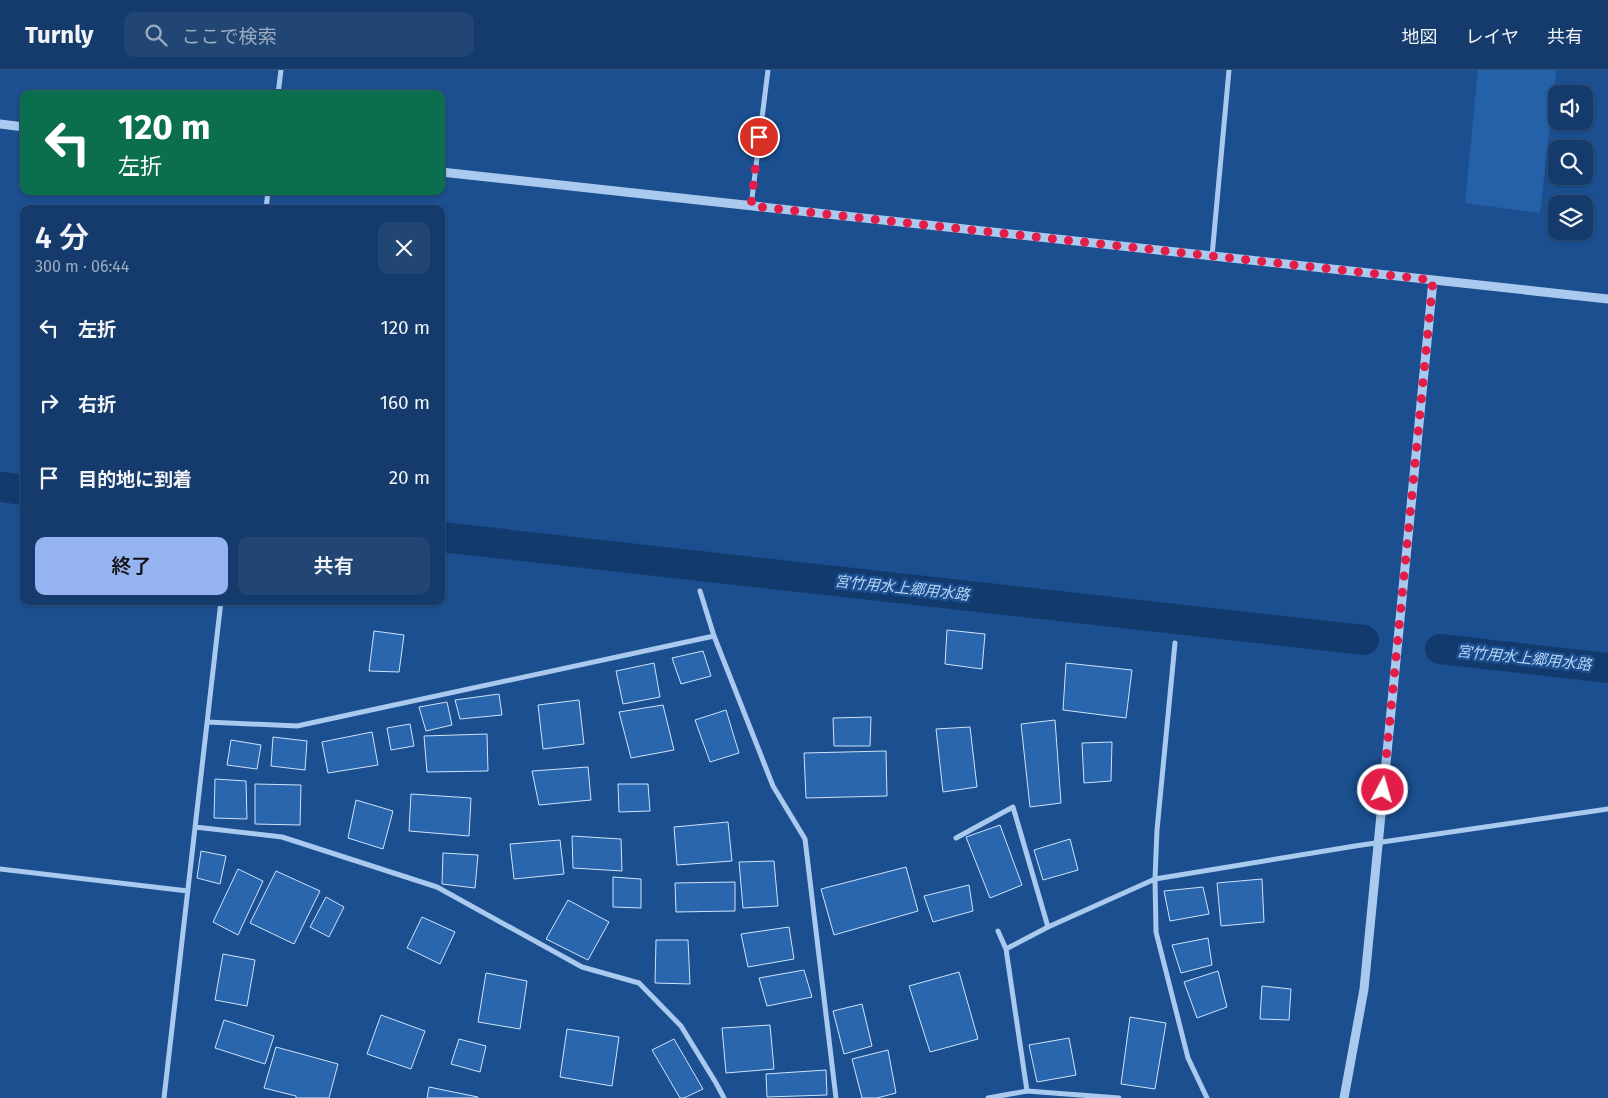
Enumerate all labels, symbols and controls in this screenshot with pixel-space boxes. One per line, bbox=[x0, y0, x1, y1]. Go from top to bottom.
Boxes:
search box bbox=[124, 12, 474, 57]
text: Turnly bbox=[25, 21, 94, 49]
icon: search bbox=[142, 21, 170, 49]
text: ここで検索 bbox=[182, 25, 277, 48]
text: 地図 bbox=[1402, 26, 1438, 48]
text: レイヤ bbox=[1466, 26, 1519, 48]
text: 共有 bbox=[1547, 26, 1583, 48]
map controls bbox=[1548, 85, 1593, 240]
button: sound bbox=[1548, 85, 1593, 130]
text: 120 m bbox=[118, 106, 211, 148]
icon: left bbox=[35, 110, 100, 175]
pin bbox=[738, 116, 780, 158]
icon: arrive bbox=[745, 123, 773, 151]
button: search bbox=[1548, 140, 1593, 185]
text: 左折 bbox=[118, 153, 162, 180]
button: layers bbox=[1548, 195, 1593, 240]
text: 4 分 bbox=[35, 220, 89, 256]
button: close bbox=[378, 222, 430, 274]
text: 300 m · 06:44 bbox=[35, 257, 129, 276]
icon: left bbox=[35, 314, 63, 342]
text: 120 m bbox=[380, 316, 430, 339]
text: 左折 bbox=[78, 318, 116, 341]
icon: right bbox=[35, 389, 63, 417]
text: 160 m bbox=[380, 391, 430, 414]
text: 右折 bbox=[78, 393, 116, 416]
icon: arrive bbox=[35, 464, 63, 492]
text: 20 m bbox=[389, 466, 430, 489]
text: 目的地に到着 bbox=[78, 468, 192, 491]
button: 終了 bbox=[35, 537, 228, 595]
button: 共有 bbox=[238, 537, 430, 595]
water label: 宮竹用水上郷用水路 bbox=[834, 572, 972, 604]
water label: 宮竹用水上郷用水路 bbox=[1456, 642, 1594, 674]
position arrow bbox=[1356, 763, 1408, 815]

